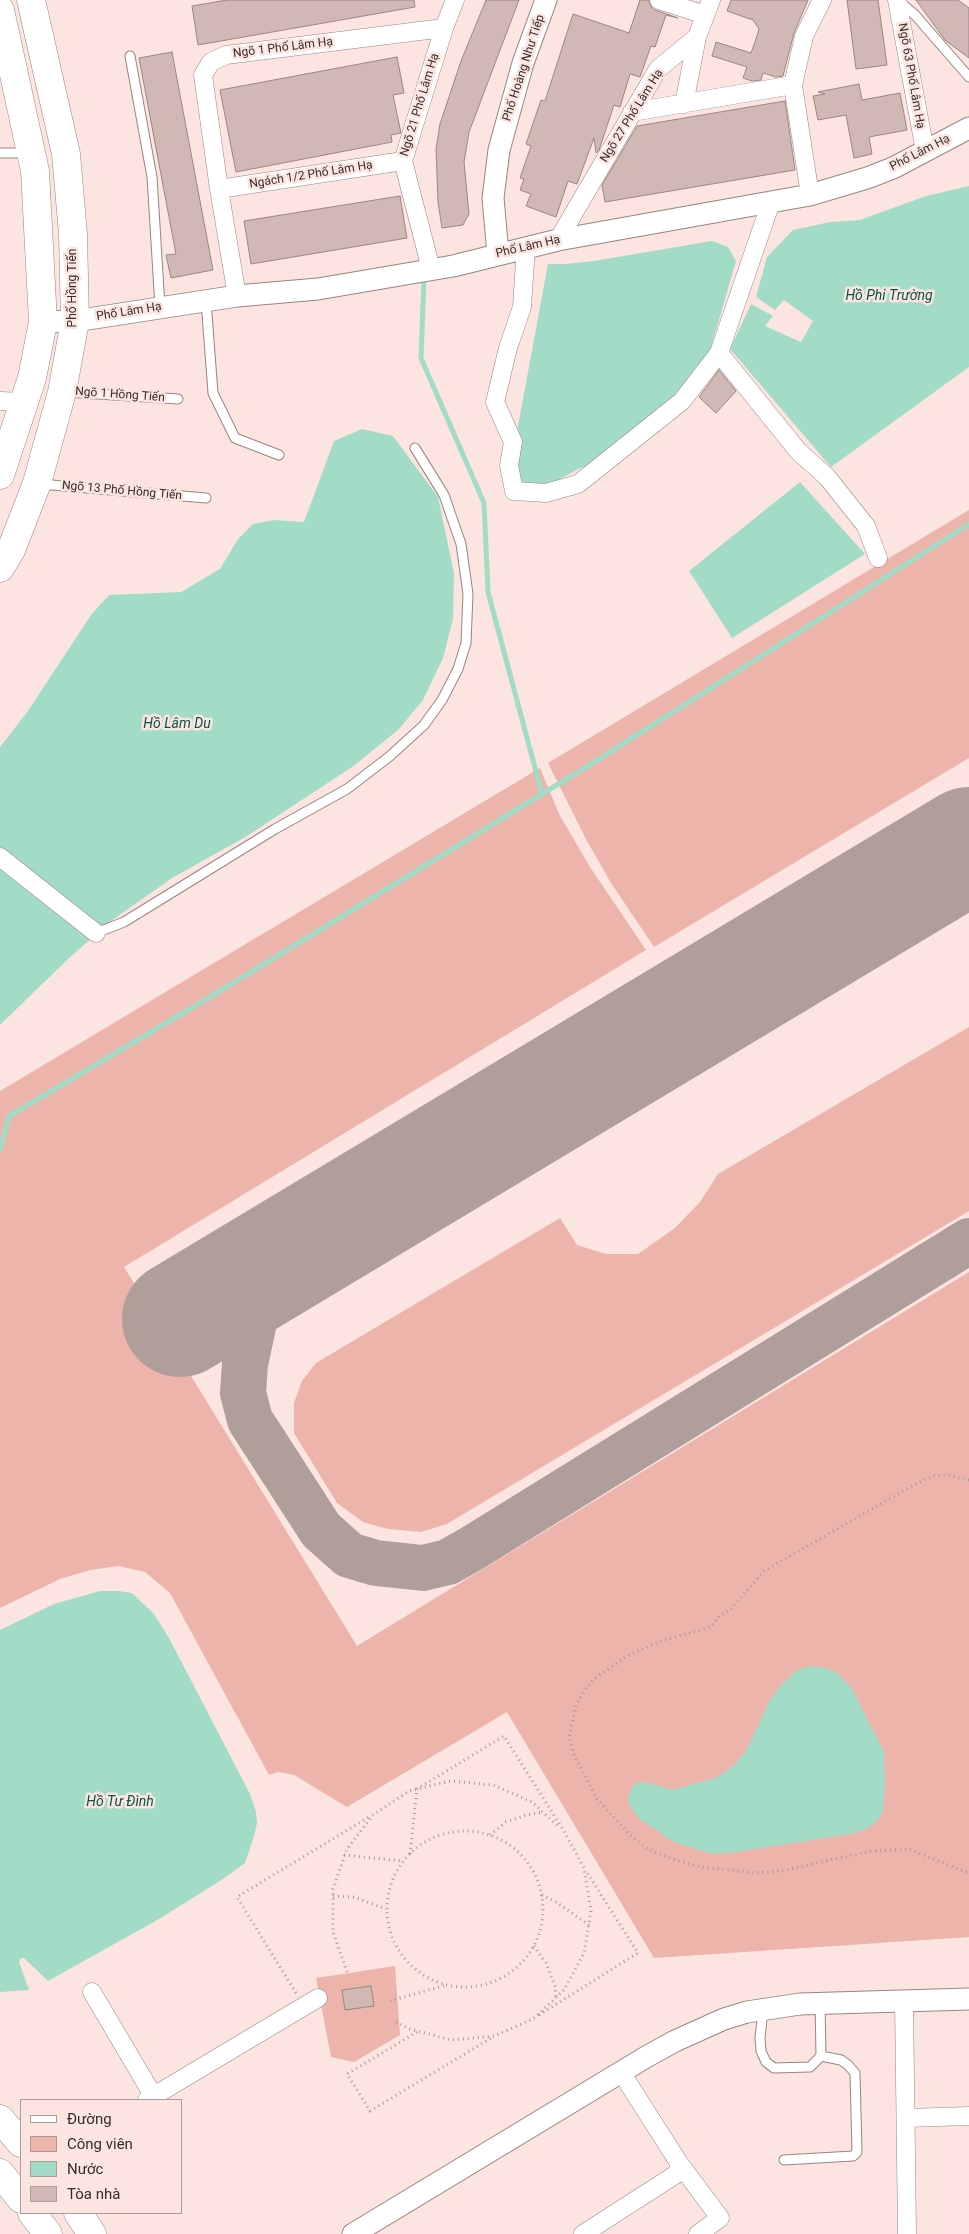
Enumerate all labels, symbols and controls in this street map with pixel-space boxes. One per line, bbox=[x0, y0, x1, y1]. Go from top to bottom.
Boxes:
street label: Phố Hoàng Như Tiếp bbox=[500, 13, 548, 123]
street label: Ngõ 63 Phố Lâm Hạ bbox=[895, 22, 927, 130]
street label: Ngõ 1 Phố Lâm Hạ bbox=[232, 35, 334, 61]
street label: Ngõ 21 Phố Lâm Hạ bbox=[397, 52, 443, 158]
street label: Ngõ 27 Phố Lâm Hạ bbox=[598, 67, 666, 165]
street label: Phố Lâm Hạ bbox=[888, 132, 952, 174]
street label: Ngách 1/2 Phố Lâm Hạ bbox=[248, 158, 374, 192]
street label: Phố Lâm Hạ bbox=[494, 233, 562, 261]
street label: Phố Hồng Tiến bbox=[66, 249, 80, 327]
water label: Hồ Phi Trường bbox=[845, 288, 933, 304]
street label: Phố Lâm Hạ bbox=[95, 300, 163, 324]
street label: Ngõ 1 Hồng Tiến bbox=[75, 385, 165, 405]
street label: Ngõ 13 Phố Hồng Tiến bbox=[61, 479, 183, 503]
water label: Hồ Lâm Du bbox=[143, 716, 211, 732]
water label: Hồ Tư Đình bbox=[86, 1794, 154, 1810]
legend bbox=[20, 2099, 182, 2214]
text: Đường bbox=[67, 2110, 112, 2128]
text: Công viên bbox=[67, 2135, 133, 2153]
text: Nước bbox=[67, 2160, 103, 2178]
text: Tòa nhà bbox=[67, 2185, 120, 2203]

